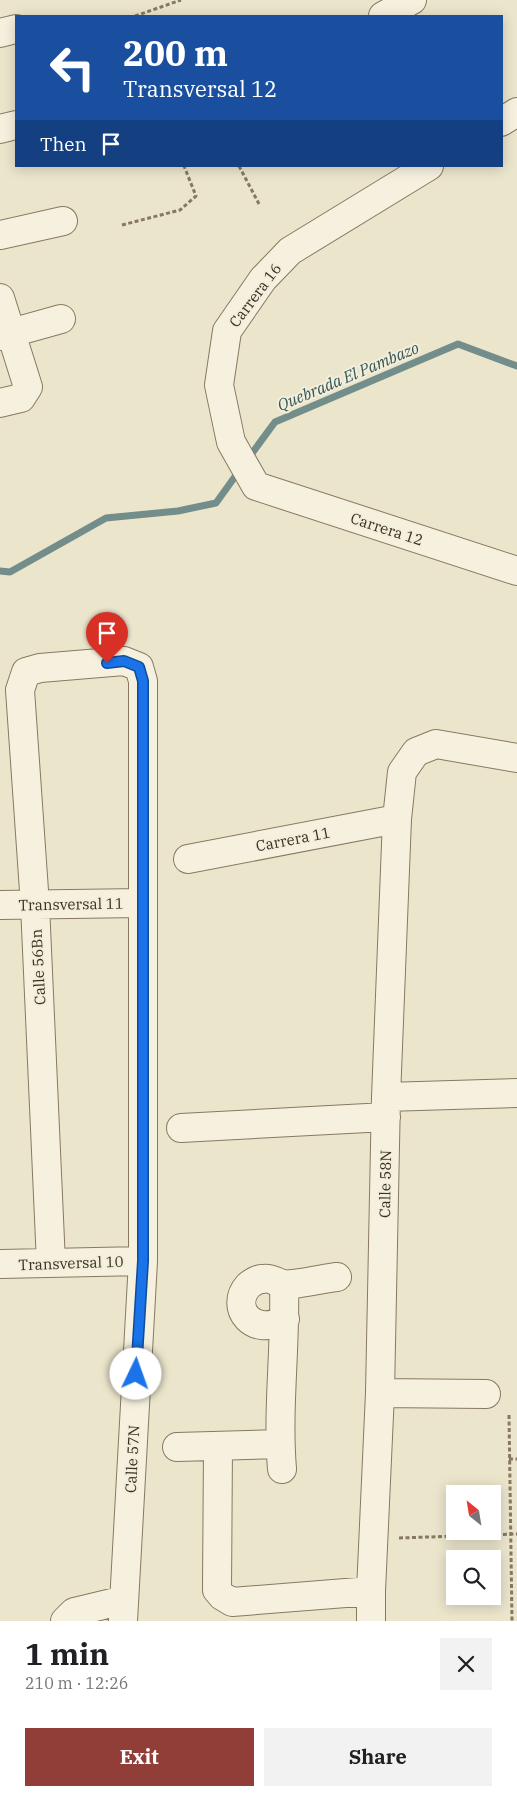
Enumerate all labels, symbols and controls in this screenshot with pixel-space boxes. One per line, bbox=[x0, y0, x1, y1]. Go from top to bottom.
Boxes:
text: 200 m bbox=[123, 30, 228, 76]
icon: left bbox=[40, 35, 105, 100]
text: Transversal 12 bbox=[123, 74, 277, 103]
icon: arrive bbox=[97, 130, 125, 158]
text: Then bbox=[40, 132, 87, 156]
street label: Carrera 16 bbox=[225, 259, 285, 331]
water label: Quebrada El Pambazo bbox=[274, 337, 422, 415]
street label: Carrera 12 bbox=[348, 508, 426, 550]
pin bbox=[86, 612, 128, 663]
icon: arrive bbox=[93, 619, 121, 647]
street label: Carrera 11 bbox=[254, 822, 332, 856]
street label: Transversal 11 bbox=[18, 894, 124, 914]
street label: Calle 56Bn bbox=[27, 928, 49, 1005]
street label: Calle 58N bbox=[375, 1150, 395, 1218]
street label: Transversal 10 bbox=[18, 1252, 124, 1274]
position arrow bbox=[109, 1347, 161, 1399]
street label: Calle 57N bbox=[121, 1425, 143, 1493]
north arrow bbox=[446, 1485, 501, 1540]
map controls bbox=[446, 1485, 501, 1605]
button: search bbox=[446, 1550, 501, 1605]
text: 1 min bbox=[25, 1634, 109, 1673]
button: close bbox=[440, 1638, 492, 1690]
text: 210 m · 12:26 bbox=[25, 1673, 128, 1693]
button: Exit bbox=[25, 1728, 254, 1786]
button: Share bbox=[264, 1728, 492, 1786]

